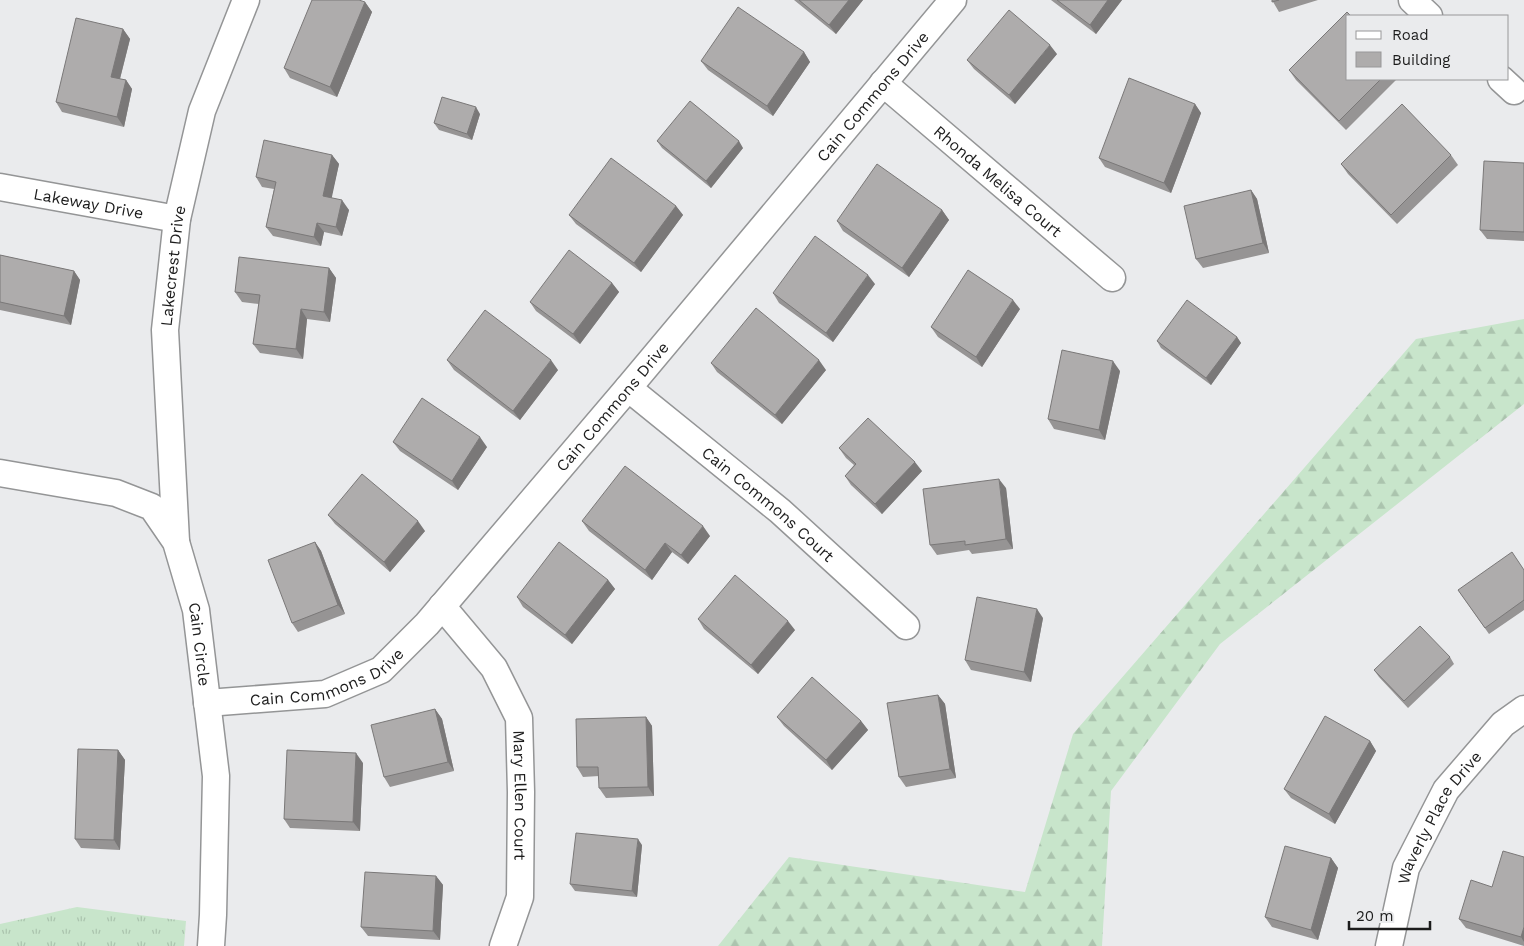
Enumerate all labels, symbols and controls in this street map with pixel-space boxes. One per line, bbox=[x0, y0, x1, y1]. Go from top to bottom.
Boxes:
legend bbox=[1346, 15, 1509, 80]
text: Road bbox=[1392, 26, 1429, 44]
street label: Cain Commons Drive bbox=[812, 27, 932, 165]
text: Building bbox=[1392, 51, 1450, 69]
street label: Rhonda Melisa Court bbox=[930, 121, 1066, 241]
street label: Lakeway Drive bbox=[32, 184, 145, 222]
street label: Lakecrest Drive bbox=[156, 203, 189, 327]
street label: Cain Commons Drive bbox=[552, 338, 672, 475]
street label: Cain Commons Court bbox=[698, 442, 838, 566]
street label: Cain Circle bbox=[185, 600, 215, 687]
street label: Cain Commons Drive bbox=[249, 644, 407, 709]
street label: Mary Ellen Court bbox=[510, 730, 531, 861]
street label: Waverly Place Drive bbox=[1393, 747, 1485, 886]
scale bar bbox=[1349, 898, 1430, 930]
text: 20 m bbox=[1356, 907, 1394, 925]

